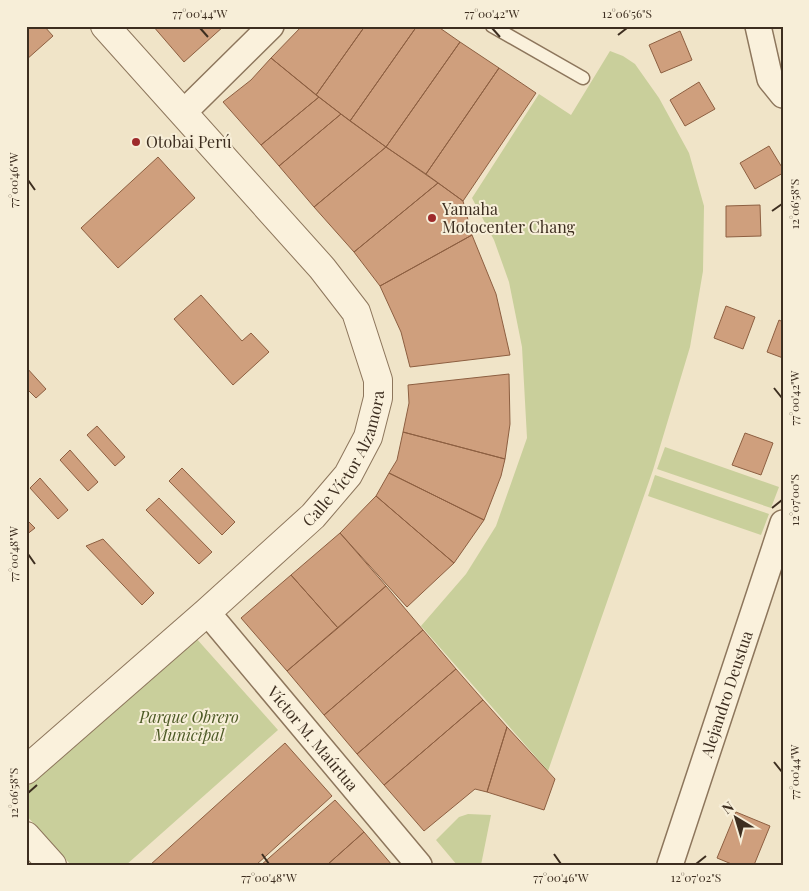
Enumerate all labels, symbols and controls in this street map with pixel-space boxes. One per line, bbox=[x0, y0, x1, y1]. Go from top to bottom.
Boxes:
text: 77°00'44"W bbox=[173, 5, 228, 21]
text: 77°00'42"W bbox=[465, 5, 520, 21]
text: 12°06'56"S bbox=[602, 5, 652, 21]
place label: Otobai Perú bbox=[146, 131, 232, 152]
marker: Otobai Perú bbox=[130, 136, 142, 148]
text: 77°00'46"W bbox=[5, 152, 21, 208]
text: 12°06'58"S bbox=[786, 179, 802, 229]
place label: Yamaha Motocenter Chang bbox=[441, 198, 576, 237]
marker: Yamaha Motocenter Chang bbox=[426, 212, 438, 224]
text: 77°00'42"W bbox=[786, 370, 802, 425]
street label: Calle Víctor Alzamora bbox=[298, 391, 388, 531]
text: 12°07'00"S bbox=[786, 474, 802, 526]
text: 77°00'48"W bbox=[5, 526, 21, 582]
street label: Alejandro Deustua bbox=[695, 628, 757, 761]
street label: Víctor M. Maúrtua bbox=[263, 680, 363, 795]
park label: Parque Obrero Municipal bbox=[138, 706, 239, 745]
text: 77°00'44"W bbox=[786, 744, 802, 799]
text: 12°06'58"S bbox=[5, 768, 21, 818]
north arrow bbox=[712, 794, 762, 844]
text: N bbox=[718, 797, 738, 818]
text: 77°00'48"W bbox=[241, 869, 297, 885]
text: 77°00'46"W bbox=[533, 869, 589, 885]
text: 12°07'02"S bbox=[671, 869, 721, 885]

